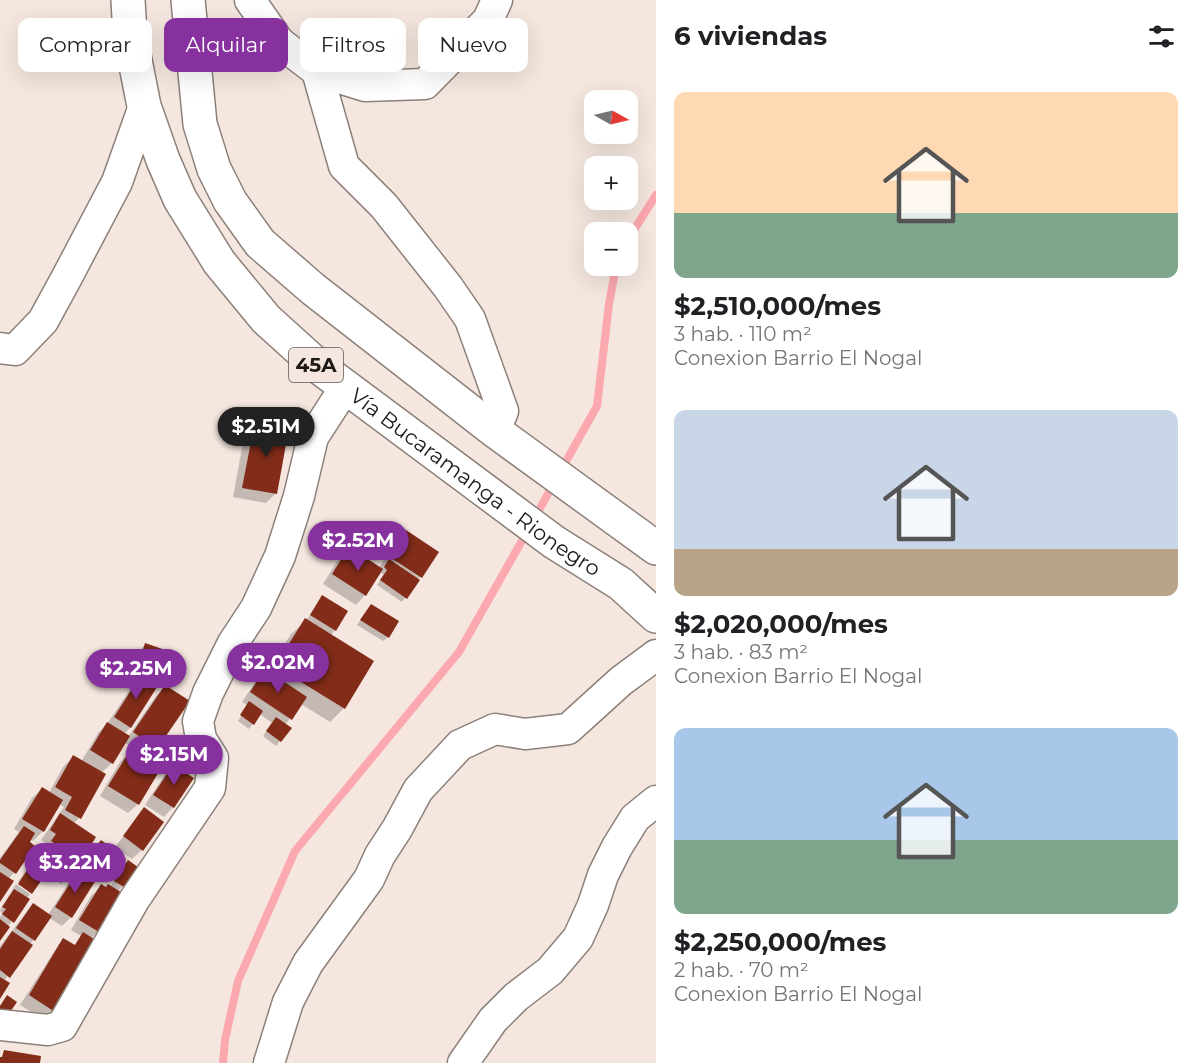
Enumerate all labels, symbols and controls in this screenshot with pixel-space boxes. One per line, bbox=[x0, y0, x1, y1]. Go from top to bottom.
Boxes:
chip: Comprar bbox=[18, 18, 152, 72]
chip: Alquilar bbox=[164, 18, 288, 72]
chip: Filtros bbox=[300, 18, 406, 72]
chip: Nuevo bbox=[418, 18, 528, 72]
text: 6 viviendas bbox=[674, 20, 827, 52]
icon: filters bbox=[1145, 20, 1178, 53]
north arrow bbox=[584, 90, 638, 144]
map controls bbox=[584, 90, 638, 276]
icon: home bbox=[872, 131, 980, 239]
button: + bbox=[584, 156, 638, 210]
button: − bbox=[584, 222, 638, 276]
text: $2,510,000/mes bbox=[674, 290, 881, 322]
text: 3 hab. · 110 m² bbox=[674, 322, 812, 346]
text: Conexion Barrio El Nogal bbox=[674, 346, 922, 370]
road number: 45A bbox=[289, 348, 343, 382]
street label: Vía Bucaramanga - Rionegro bbox=[346, 382, 606, 581]
pin: $2.51M bbox=[217, 407, 315, 458]
text: $2.51M bbox=[232, 414, 300, 438]
icon: home bbox=[872, 449, 980, 557]
pin: $2.52M bbox=[309, 521, 407, 572]
text: $2.52M bbox=[322, 528, 394, 552]
text: $2,020,000/mes bbox=[674, 608, 888, 640]
text: 3 hab. · 83 m² bbox=[674, 640, 808, 664]
pin: $2.02M bbox=[229, 643, 327, 694]
pin: $2.25M bbox=[87, 649, 185, 700]
text: $2.02M bbox=[241, 650, 315, 674]
text: $2.25M bbox=[100, 656, 173, 680]
text: Conexion Barrio El Nogal bbox=[674, 664, 922, 688]
pin: $2.15M bbox=[125, 735, 223, 786]
text: $2.15M bbox=[140, 742, 208, 766]
icon: home bbox=[872, 767, 980, 875]
pin: $3.22M bbox=[26, 843, 124, 894]
text: $3.22M bbox=[39, 850, 111, 874]
text: $2,250,000/mes bbox=[674, 926, 886, 958]
text: 2 hab. · 70 m² bbox=[674, 958, 809, 982]
text: Conexion Barrio El Nogal bbox=[674, 982, 922, 1006]

